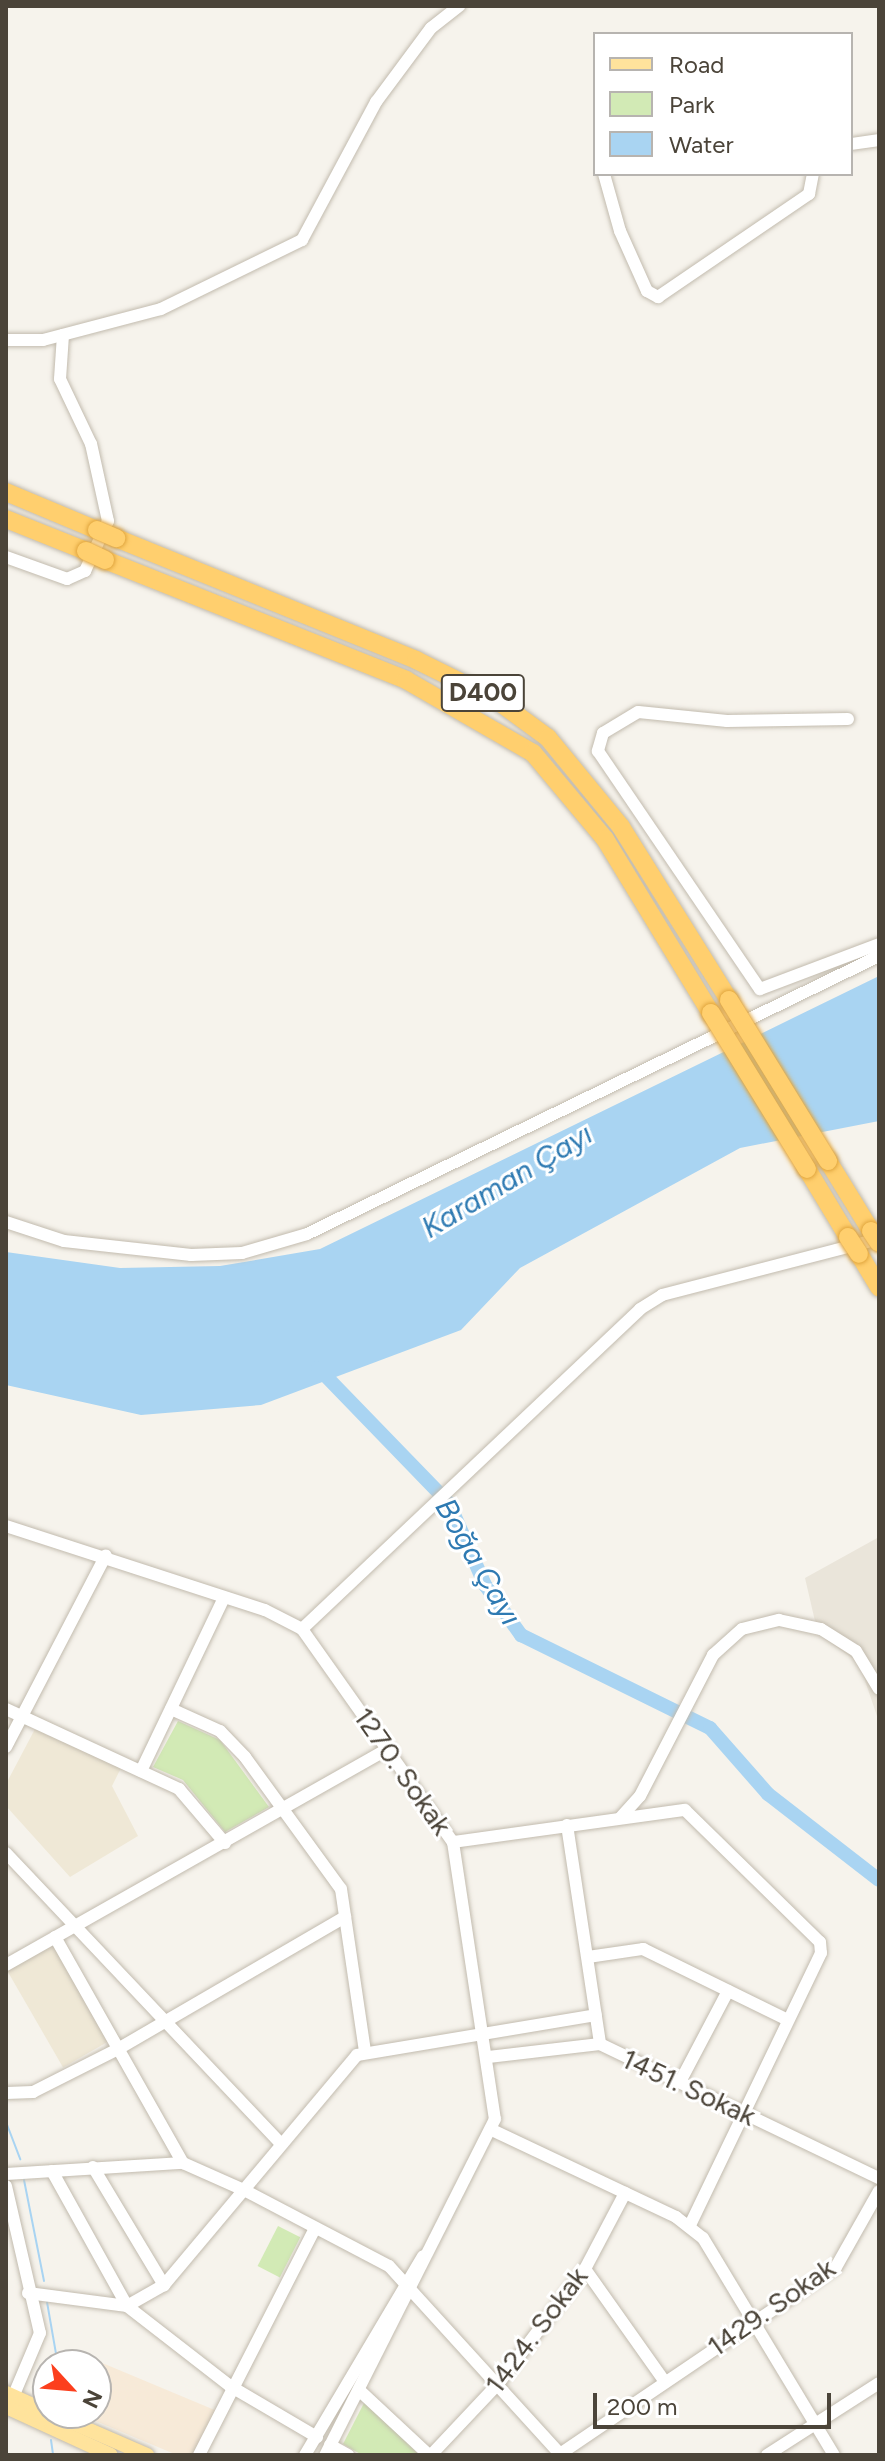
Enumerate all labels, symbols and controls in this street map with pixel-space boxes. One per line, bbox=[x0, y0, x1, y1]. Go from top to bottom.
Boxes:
legend bbox=[593, 32, 853, 176]
text: Road bbox=[669, 50, 724, 79]
text: Park bbox=[669, 90, 715, 119]
text: Water bbox=[669, 130, 734, 159]
road number: D400 bbox=[439, 671, 527, 715]
water label: Karaman Çayı bbox=[415, 1116, 599, 1246]
water label: Boğa Çayı bbox=[427, 1492, 529, 1632]
street label: 1270. Sokak bbox=[347, 1701, 459, 1841]
street label: 1451. Sokak bbox=[617, 2041, 761, 2133]
street label: 1429. Sokak bbox=[701, 2251, 841, 2363]
street label: 1424. Sokak bbox=[478, 2260, 594, 2400]
north arrow bbox=[32, 2349, 112, 2429]
scale bar bbox=[597, 2377, 835, 2427]
text: N bbox=[76, 2385, 108, 2412]
text: 200 m bbox=[607, 2392, 678, 2421]

